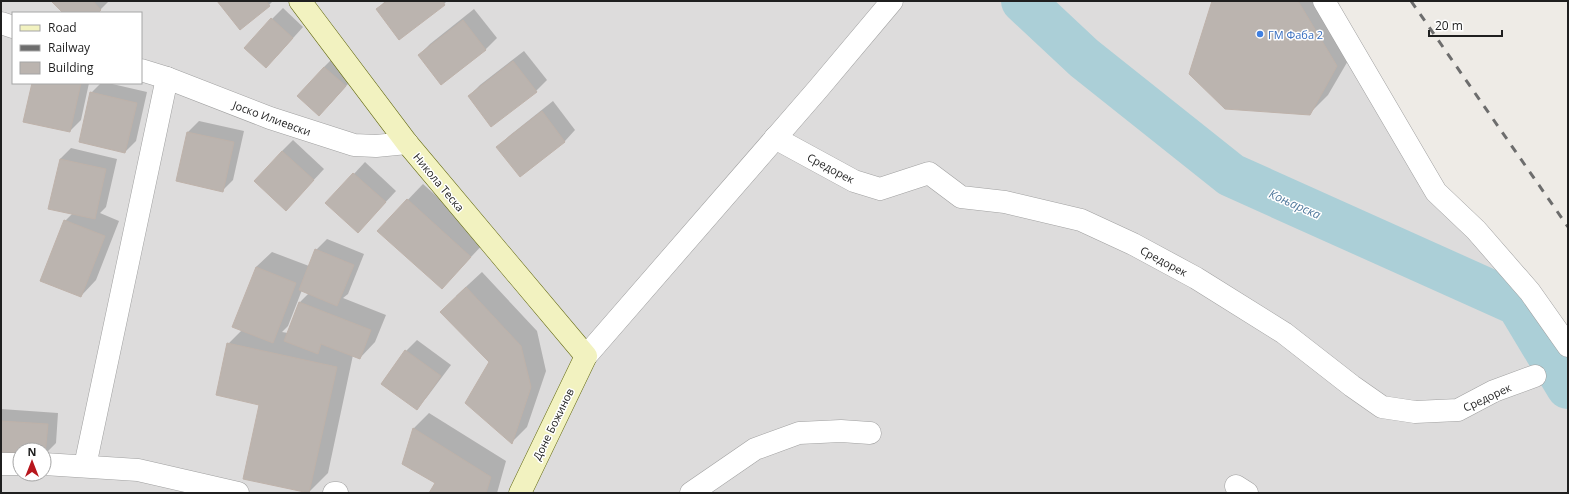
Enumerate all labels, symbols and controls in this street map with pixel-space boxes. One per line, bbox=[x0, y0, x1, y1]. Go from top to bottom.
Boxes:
legend bbox=[12, 12, 142, 84]
scale bar bbox=[1429, 12, 1502, 38]
text: 20 m bbox=[1435, 17, 1463, 34]
text: Road bbox=[48, 19, 77, 36]
place label: ГМ Фаба 2 bbox=[1268, 27, 1323, 42]
marker: ГМ Фаба 2 bbox=[1255, 29, 1265, 39]
text: Railway bbox=[48, 39, 91, 56]
text: Building bbox=[48, 59, 94, 76]
street label: Јоско Илиевски bbox=[230, 97, 313, 139]
street label: Средорек bbox=[805, 149, 857, 187]
street label: Никола Теска bbox=[410, 150, 468, 214]
water label: Коњарска bbox=[1266, 185, 1324, 223]
street label: Средорек bbox=[1138, 242, 1190, 280]
street label: Средорек bbox=[1461, 379, 1514, 415]
street label: Доне Божинов bbox=[529, 385, 577, 463]
north arrow bbox=[12, 442, 52, 482]
text: N bbox=[28, 444, 36, 459]

